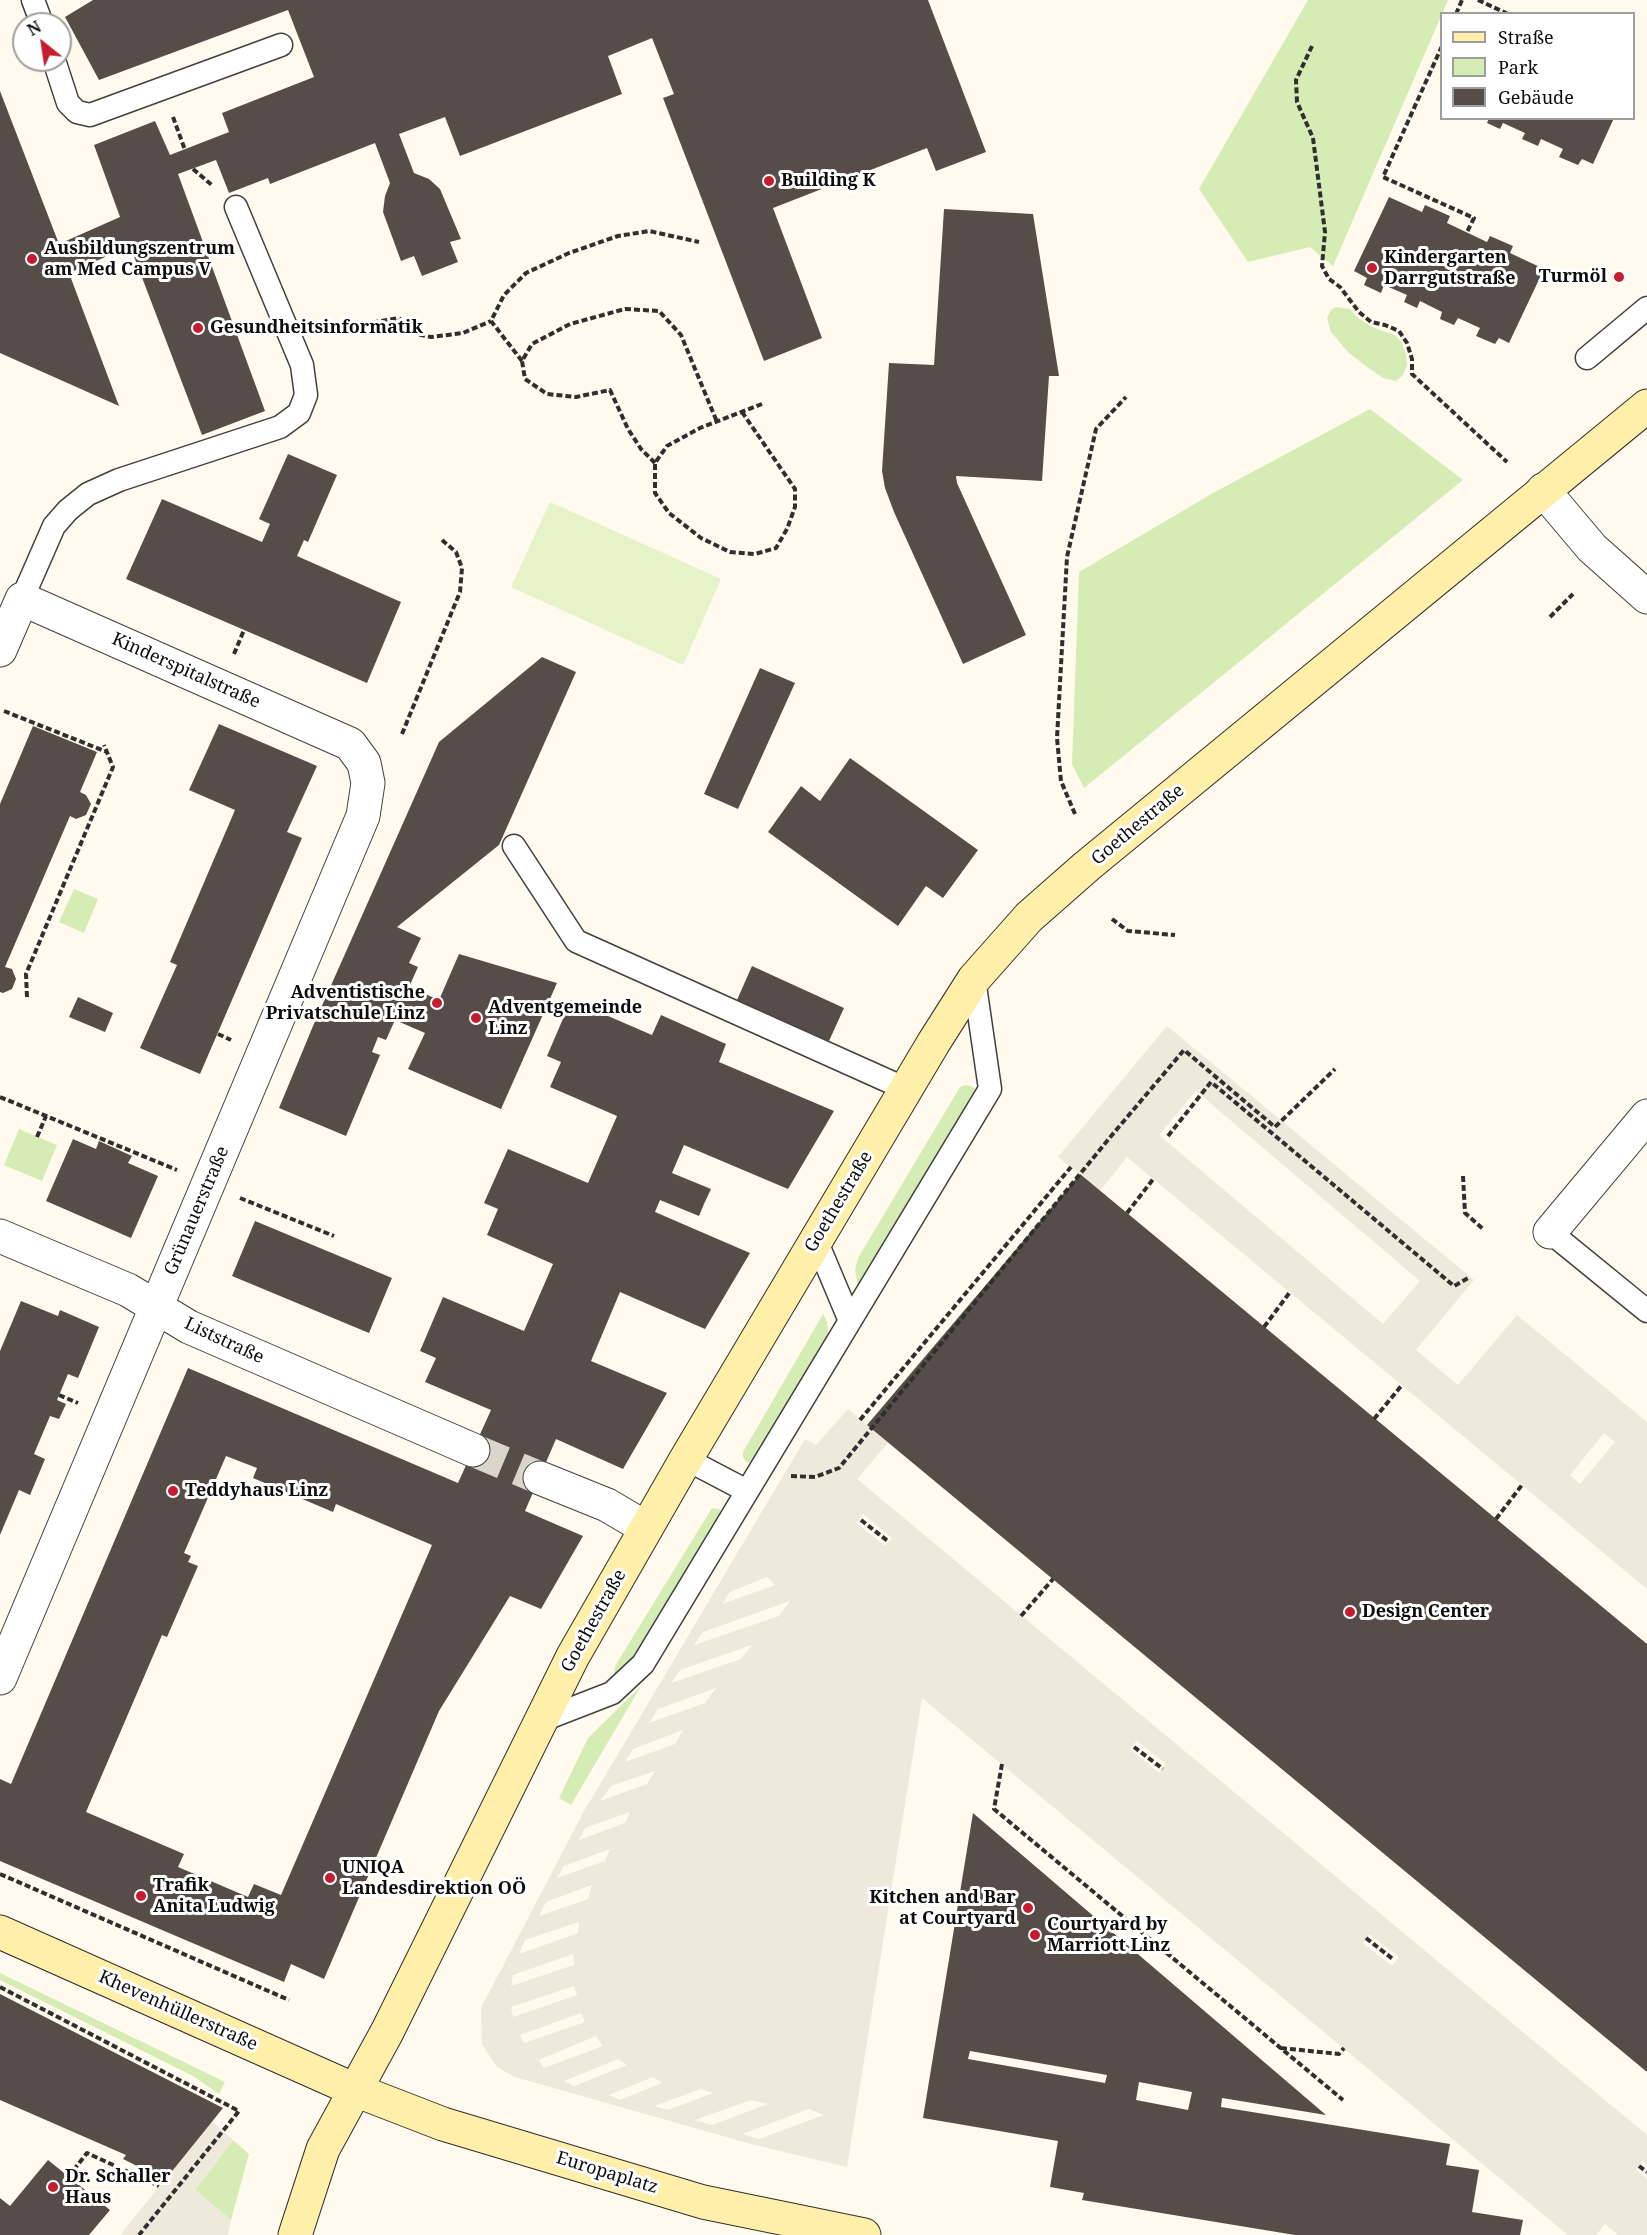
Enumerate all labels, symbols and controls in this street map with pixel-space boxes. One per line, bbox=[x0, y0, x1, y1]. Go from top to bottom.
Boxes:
north arrow bbox=[12, 12, 72, 72]
legend bbox=[1440, 12, 1635, 120]
text: N bbox=[23, 15, 45, 41]
text: Straße bbox=[1498, 25, 1554, 49]
text: Park bbox=[1498, 55, 1538, 79]
text: Gebäude bbox=[1498, 85, 1574, 109]
place label: Building K bbox=[781, 170, 876, 192]
marker: Building K bbox=[762, 174, 776, 188]
place label: Ausbildungszentrum am Med Campus V bbox=[44, 238, 235, 280]
place label: Kindergarten Darrgutstraße bbox=[1384, 247, 1516, 290]
marker: Ausbildungszentrum am Med Campus V bbox=[25, 252, 39, 266]
marker: Kindergarten Darrgutstraße bbox=[1365, 261, 1379, 275]
place label: Turmöl bbox=[1539, 266, 1607, 288]
marker: Turmöl bbox=[1612, 270, 1626, 284]
place label: Gesundheitsinformatik bbox=[210, 317, 423, 339]
marker: Gesundheitsinformatik bbox=[191, 321, 205, 335]
street label: Kinderspitalstraße bbox=[108, 629, 264, 713]
street label: Goethestraße bbox=[1087, 780, 1189, 870]
place label: Adventistische Privatschule Linz bbox=[266, 982, 425, 1024]
marker: Adventistische Privatschule Linz bbox=[430, 996, 444, 1010]
place label: Adventgemeinde Linz bbox=[488, 997, 642, 1040]
marker: Adventgemeinde Linz bbox=[469, 1011, 483, 1025]
street label: Grünauerstraße bbox=[160, 1143, 234, 1279]
street label: Goethestraße bbox=[800, 1147, 878, 1257]
street label: Liststraße bbox=[181, 1313, 267, 1369]
place label: Teddyhaus Linz bbox=[185, 1480, 328, 1502]
marker: Teddyhaus Linz bbox=[166, 1484, 180, 1498]
street label: Goethestraße bbox=[557, 1566, 631, 1676]
place label: Design Center bbox=[1362, 1601, 1489, 1623]
marker: Design Center bbox=[1343, 1605, 1357, 1619]
place label: UNIQA Landesdirektion OÖ bbox=[342, 1857, 526, 1900]
marker: UNIQA Landesdirektion OÖ bbox=[323, 1871, 337, 1885]
place label: Trafik Anita Ludwig bbox=[153, 1875, 275, 1918]
place label: Kitchen and Bar at Courtyard bbox=[869, 1887, 1016, 1930]
marker: Trafik Anita Ludwig bbox=[134, 1889, 148, 1903]
marker: Kitchen and Bar at Courtyard bbox=[1021, 1901, 1035, 1915]
place label: Courtyard by Marriott Linz bbox=[1047, 1914, 1170, 1956]
marker: Courtyard by Marriott Linz bbox=[1028, 1928, 1042, 1942]
street label: Khevenhüllerstraße bbox=[95, 1966, 261, 2056]
street label: Europaplatz bbox=[554, 2147, 660, 2199]
place label: Dr. Schaller Haus bbox=[65, 2166, 171, 2208]
marker: Dr. Schaller Haus bbox=[46, 2180, 60, 2194]

